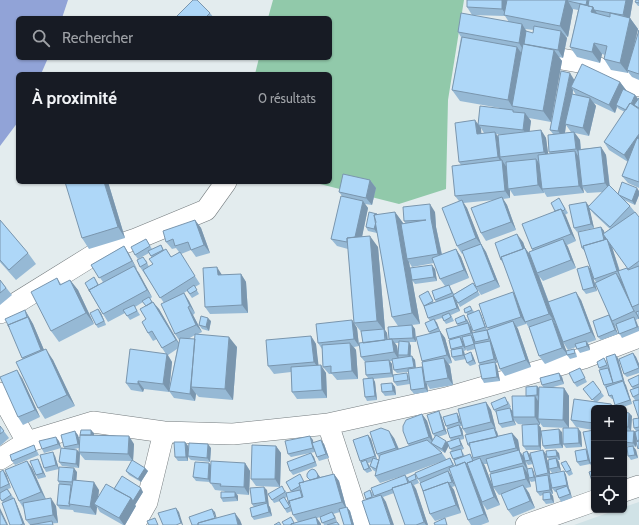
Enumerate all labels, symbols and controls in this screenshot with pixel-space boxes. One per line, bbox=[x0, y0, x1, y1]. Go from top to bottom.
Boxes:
search box bbox=[16, 16, 332, 60]
icon: search bbox=[30, 27, 52, 49]
text: Rechercher bbox=[62, 29, 133, 47]
text: À proximité bbox=[32, 88, 117, 108]
text: 0 résultats bbox=[258, 90, 316, 106]
map controls bbox=[591, 405, 627, 513]
button: + bbox=[591, 405, 627, 441]
button: − bbox=[591, 441, 627, 477]
button: locate bbox=[591, 477, 627, 513]

